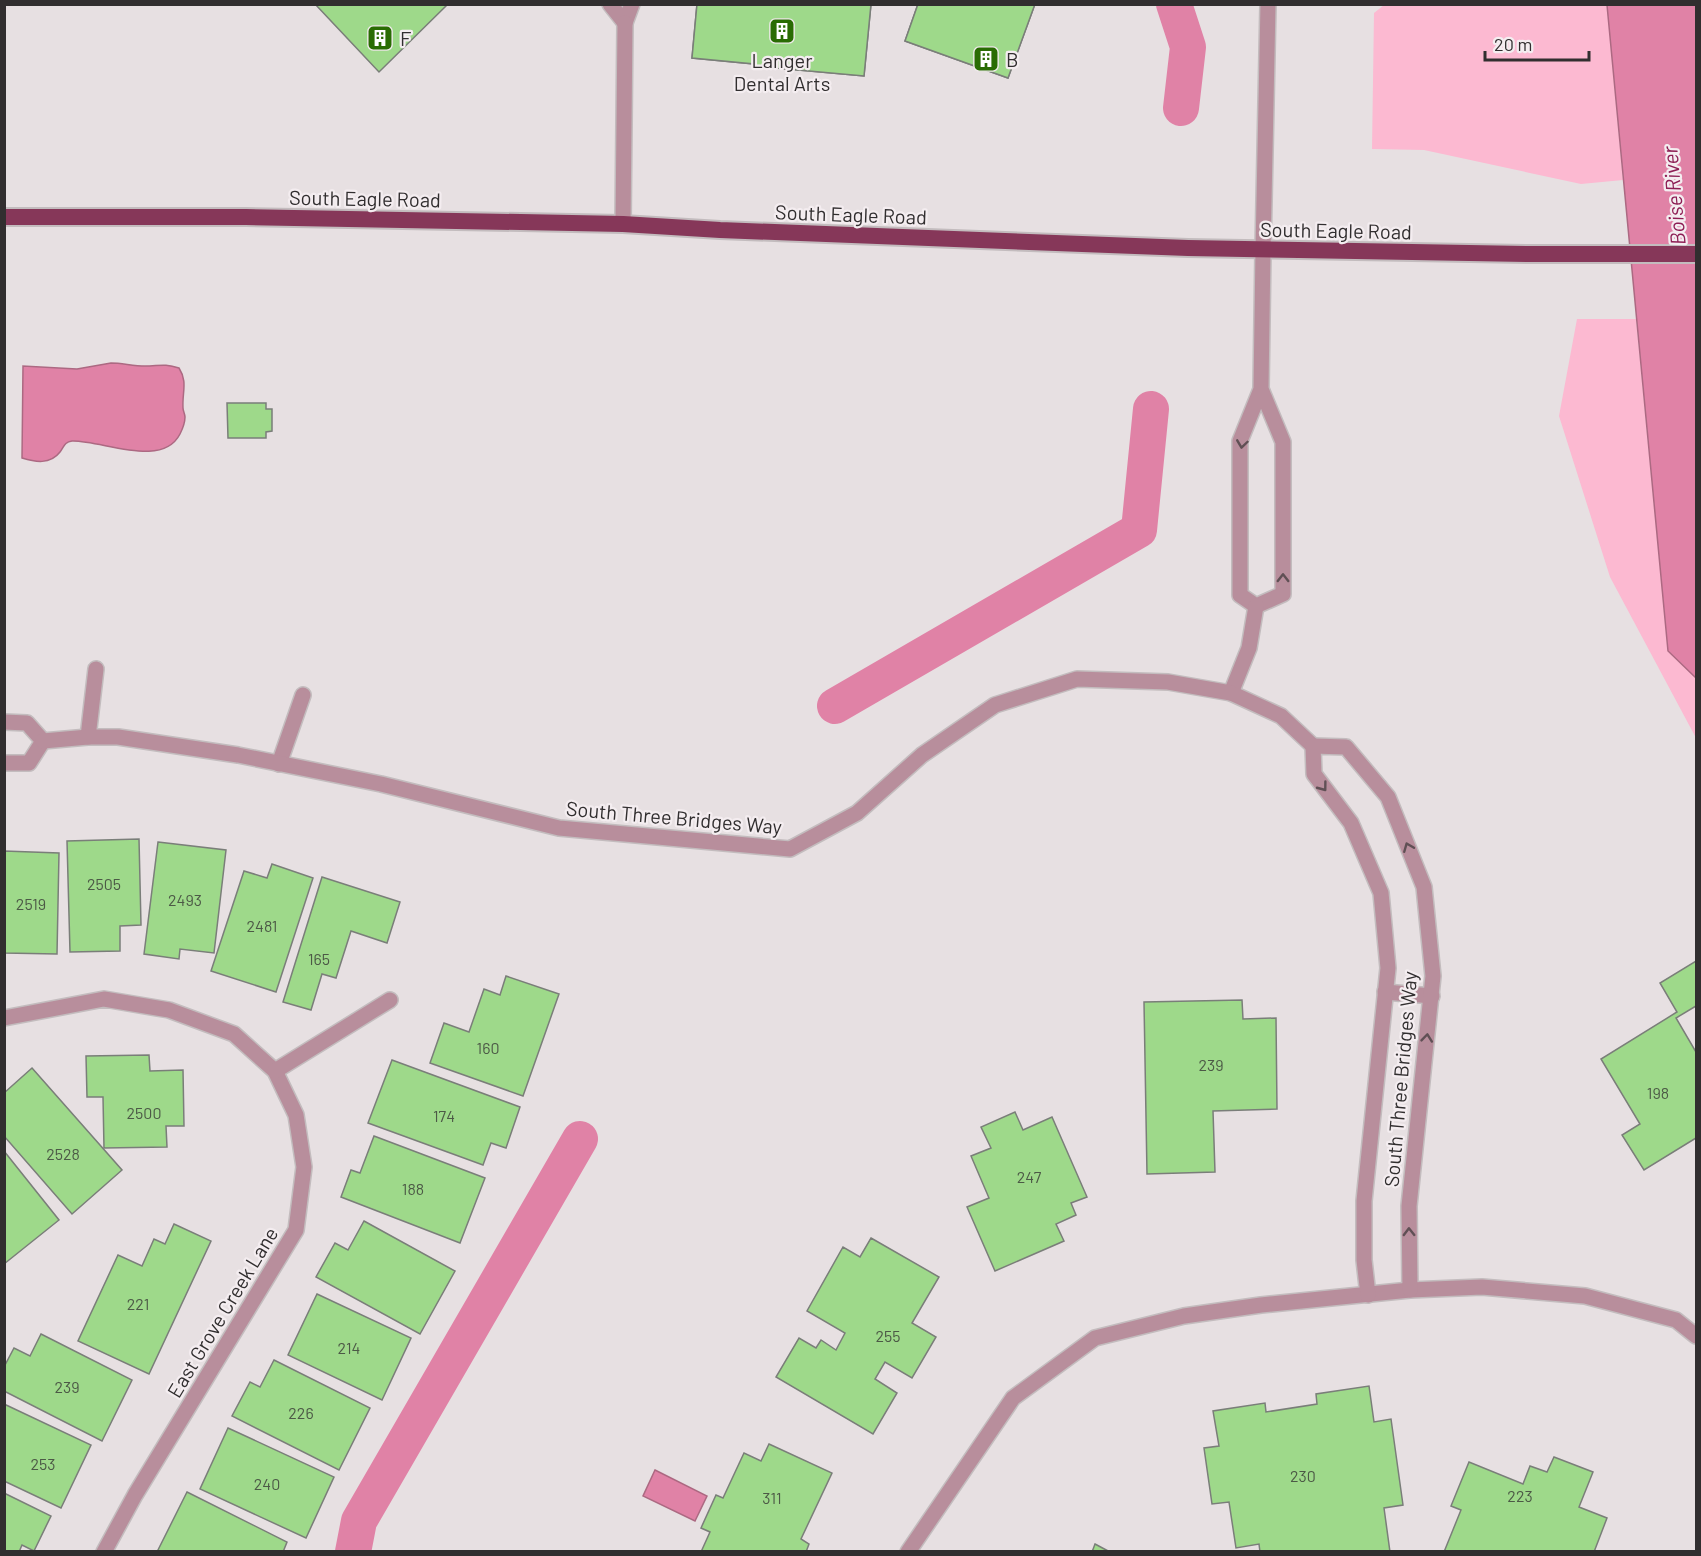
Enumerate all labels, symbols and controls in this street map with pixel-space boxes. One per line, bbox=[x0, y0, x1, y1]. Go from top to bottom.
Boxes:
building icon: Langer Dental Arts bbox=[767, 16, 797, 46]
building icon: F bbox=[365, 23, 395, 53]
scale bar bbox=[1485, 24, 1588, 62]
place label: F bbox=[400, 26, 411, 50]
text: 20 m bbox=[1494, 33, 1532, 55]
building icon: B bbox=[971, 44, 1001, 74]
place label: B bbox=[1006, 47, 1019, 71]
place label: Langer Dental Arts bbox=[734, 48, 830, 95]
water label: Boise River bbox=[1656, 145, 1690, 246]
street label: South Eagle Road bbox=[289, 185, 441, 211]
street label: South Eagle Road bbox=[775, 199, 927, 229]
street label: South Eagle Road bbox=[1260, 217, 1412, 243]
one-way arrow bbox=[1236, 439, 1248, 449]
one-way arrow bbox=[1277, 574, 1289, 583]
one-way arrow bbox=[1316, 780, 1327, 791]
street label: South Three Bridges Way bbox=[565, 796, 783, 838]
one-way arrow bbox=[1403, 842, 1415, 853]
house number: 2505 bbox=[87, 874, 121, 893]
house number: 2493 bbox=[168, 890, 202, 909]
house number: 2519 bbox=[16, 894, 46, 913]
house number: 2481 bbox=[247, 916, 277, 935]
house number: 165 bbox=[308, 949, 330, 968]
street label: South Three Bridges Way bbox=[1379, 970, 1421, 1188]
one-way arrow bbox=[1420, 1033, 1433, 1042]
house number: 160 bbox=[477, 1038, 499, 1057]
house number: 239 bbox=[1198, 1055, 1224, 1074]
house number: 198 bbox=[1647, 1083, 1669, 1102]
house number: 2500 bbox=[127, 1103, 161, 1122]
house number: 174 bbox=[433, 1106, 455, 1125]
house number: 2528 bbox=[46, 1144, 80, 1163]
house number: 247 bbox=[1017, 1167, 1042, 1186]
house number: 188 bbox=[402, 1179, 424, 1198]
street label: East Grove Creek Lane bbox=[162, 1222, 282, 1402]
one-way arrow bbox=[1403, 1227, 1415, 1236]
house number: 221 bbox=[127, 1294, 149, 1313]
house number: 255 bbox=[875, 1326, 901, 1345]
house number: 214 bbox=[338, 1338, 360, 1357]
house number: 239 bbox=[54, 1377, 80, 1396]
house number: 226 bbox=[288, 1403, 314, 1422]
house number: 253 bbox=[30, 1454, 56, 1473]
house number: 230 bbox=[1290, 1466, 1316, 1485]
house number: 240 bbox=[254, 1474, 280, 1493]
house number: 223 bbox=[1507, 1486, 1533, 1505]
house number: 311 bbox=[762, 1488, 782, 1507]

